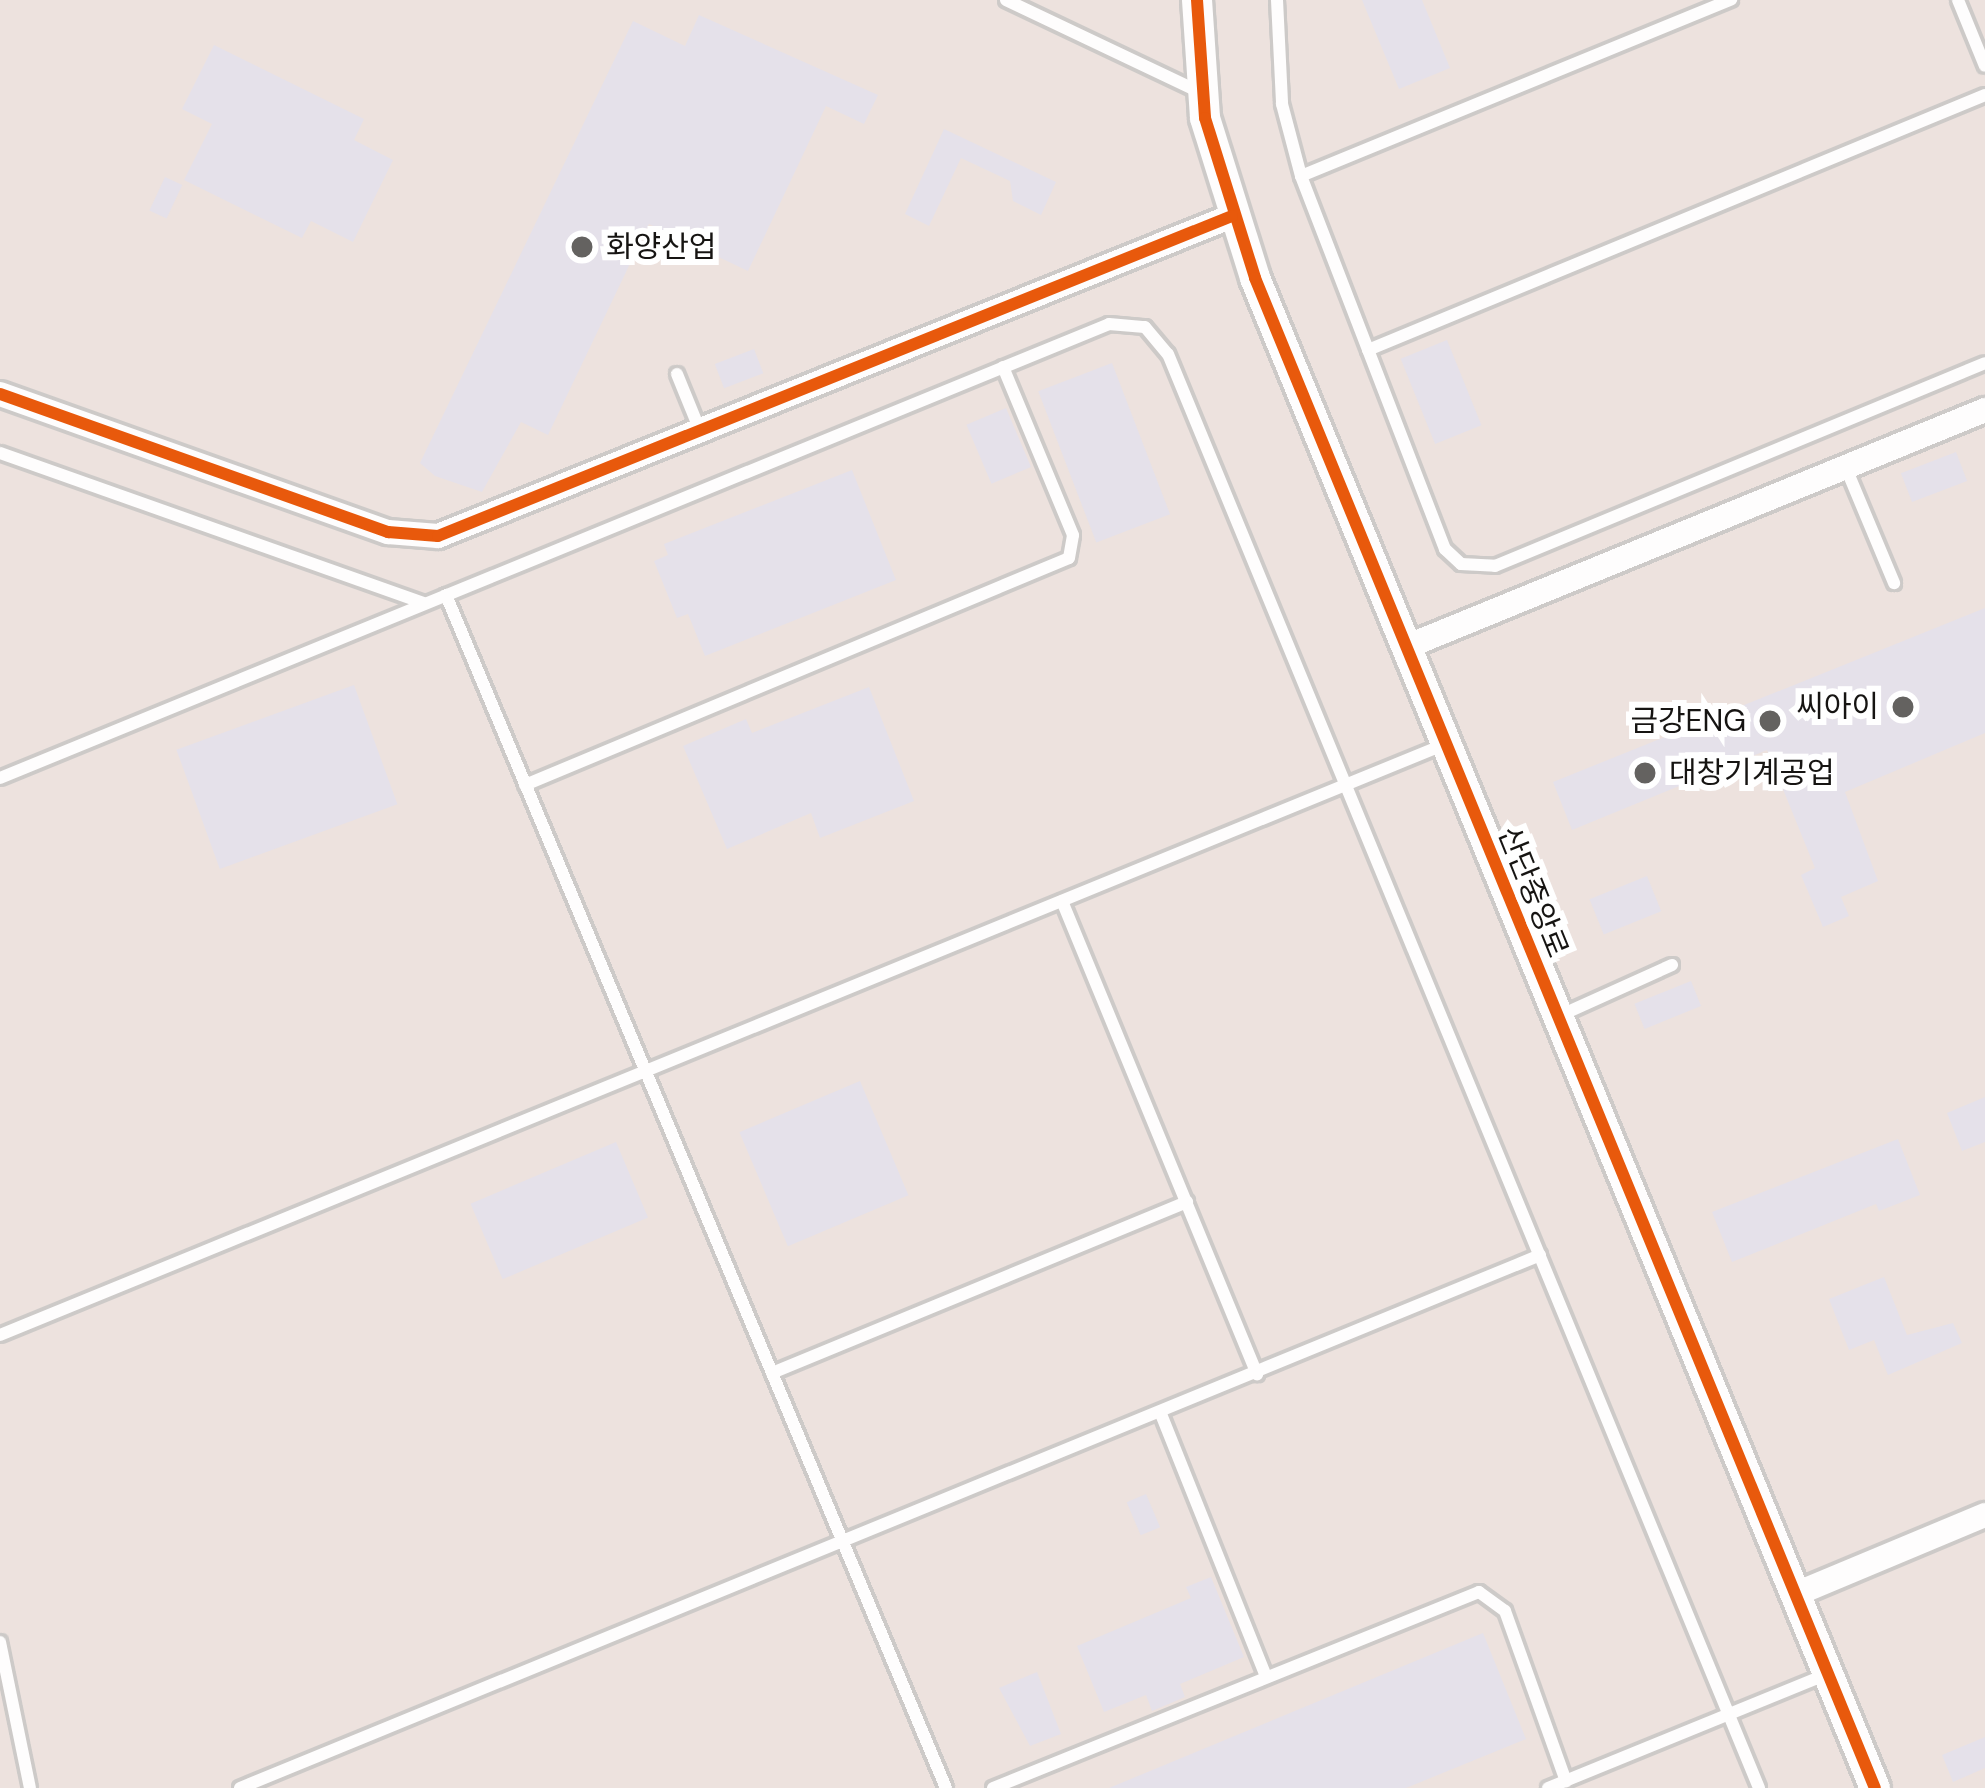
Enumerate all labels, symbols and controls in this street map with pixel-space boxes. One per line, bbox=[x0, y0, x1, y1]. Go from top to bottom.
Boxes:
place label: 화양산업 bbox=[606, 229, 716, 265]
marker: 화양산업 bbox=[569, 234, 595, 260]
place label: 씨아이 bbox=[1796, 689, 1879, 725]
marker: 씨아이 bbox=[1890, 694, 1916, 720]
place label: 금강ENG bbox=[1630, 703, 1746, 739]
marker: 금강ENG bbox=[1757, 708, 1783, 734]
place label: 대창기계공업 bbox=[1669, 755, 1835, 791]
marker: 대창기계공업 bbox=[1632, 760, 1658, 786]
street label: 산단중앙로 bbox=[1490, 821, 1576, 963]

